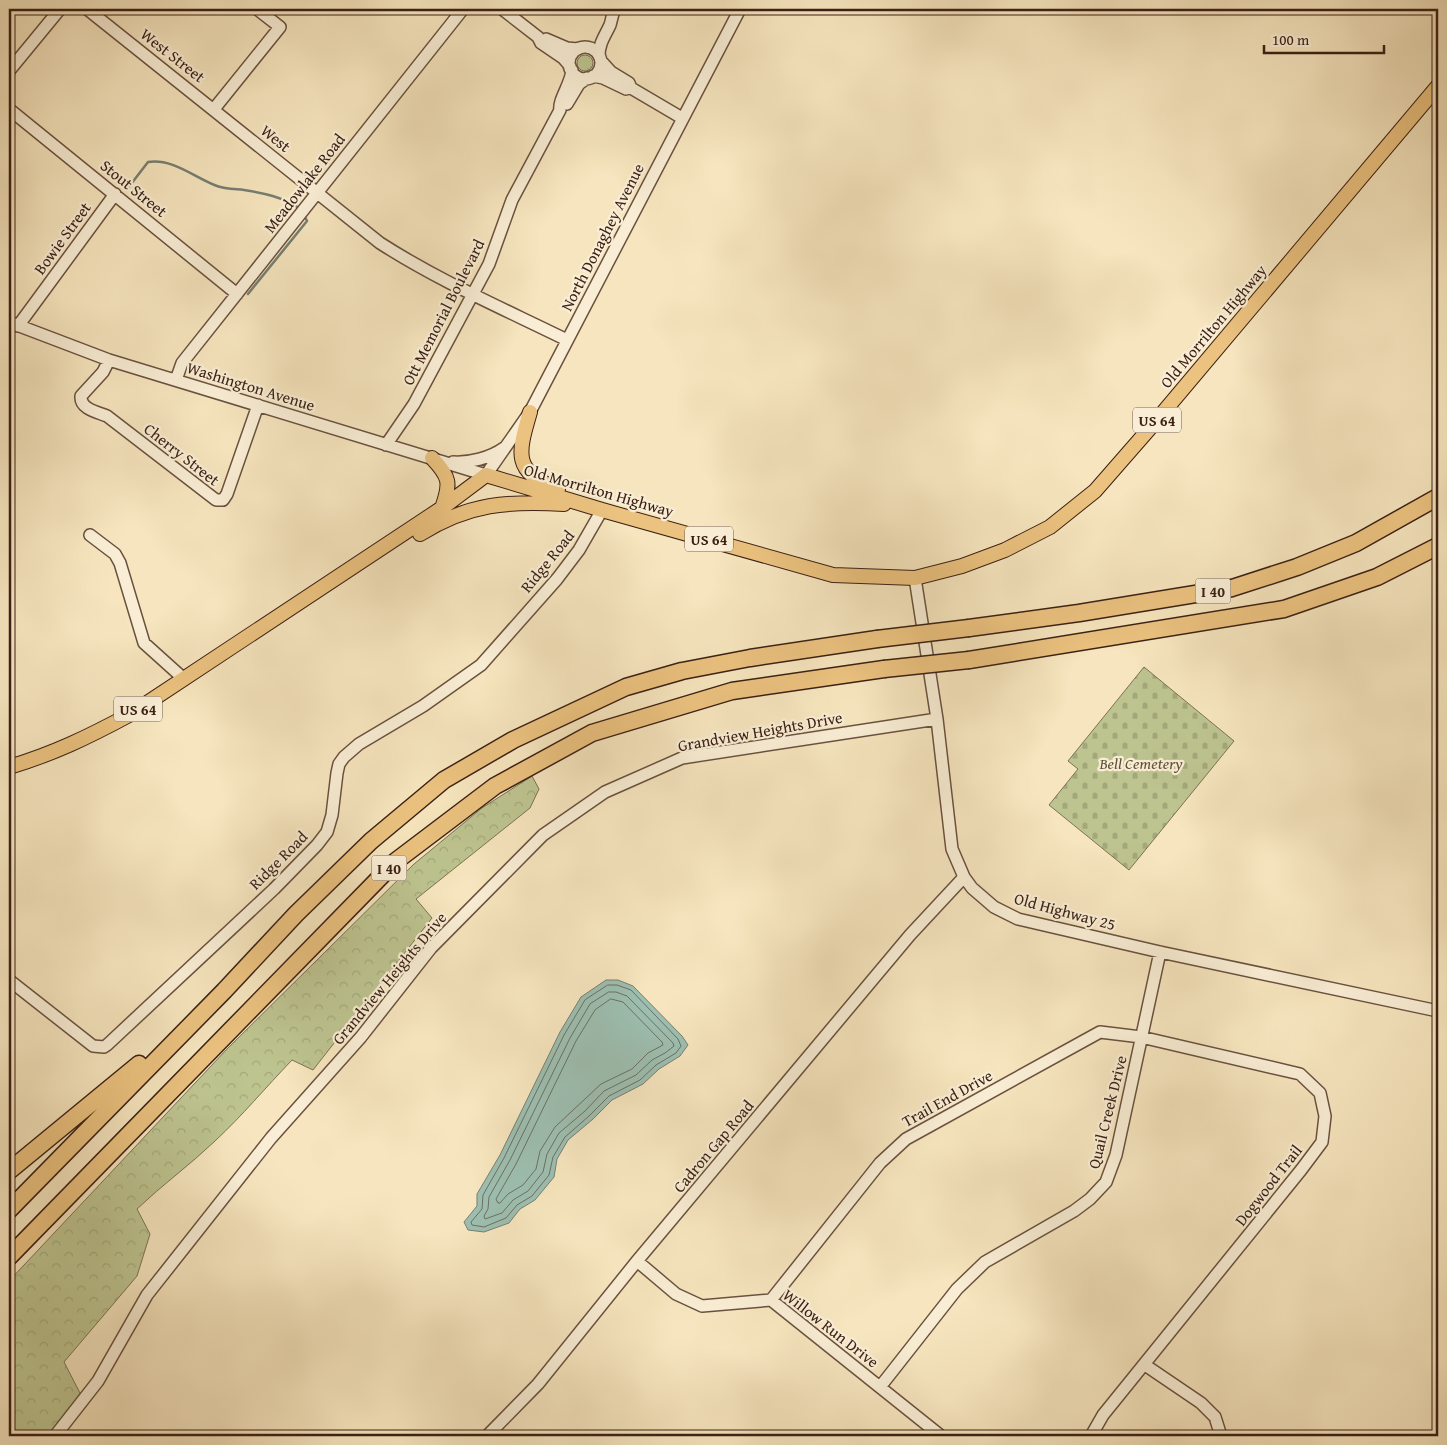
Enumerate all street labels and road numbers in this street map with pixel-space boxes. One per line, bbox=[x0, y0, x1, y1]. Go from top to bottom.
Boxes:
street label: West Street bbox=[135, 22, 211, 88]
street label: West bbox=[256, 118, 296, 158]
street label: Meadowlake Road bbox=[257, 128, 351, 238]
street label: Stout Street bbox=[95, 154, 173, 223]
street label: North Donaghey Avenue bbox=[554, 159, 650, 315]
street label: Bowie Street bbox=[27, 197, 97, 279]
street label: Ott Memorial Boulevard bbox=[396, 234, 490, 389]
street label: Old Morrilton Highway bbox=[1154, 259, 1272, 393]
street label: Washington Avenue bbox=[184, 355, 318, 417]
road number: US 64 bbox=[1133, 408, 1181, 432]
street label: Cherry Street bbox=[139, 417, 225, 491]
street label: Old Morrilton Highway bbox=[521, 457, 677, 523]
street label: Ridge Road bbox=[514, 524, 580, 598]
road number: US 64 bbox=[685, 526, 733, 552]
road number: I 40 bbox=[1196, 578, 1230, 604]
road number: US 64 bbox=[114, 696, 162, 722]
street label: Grandview Heights Drive bbox=[676, 705, 844, 757]
street label: Ridge Road bbox=[243, 825, 313, 895]
road number: I 40 bbox=[372, 856, 406, 880]
street label: Old Highway 25 bbox=[1012, 886, 1118, 936]
street label: Grandview Heights Drive bbox=[326, 906, 452, 1050]
street label: Quail Creek Drive bbox=[1081, 1053, 1133, 1171]
street label: Trail End Drive bbox=[897, 1063, 997, 1133]
street label: Cadron Gap Road bbox=[667, 1094, 759, 1198]
street label: Dogwood Trail bbox=[1229, 1139, 1308, 1231]
street label: Willow Run Drive bbox=[778, 1283, 884, 1373]

